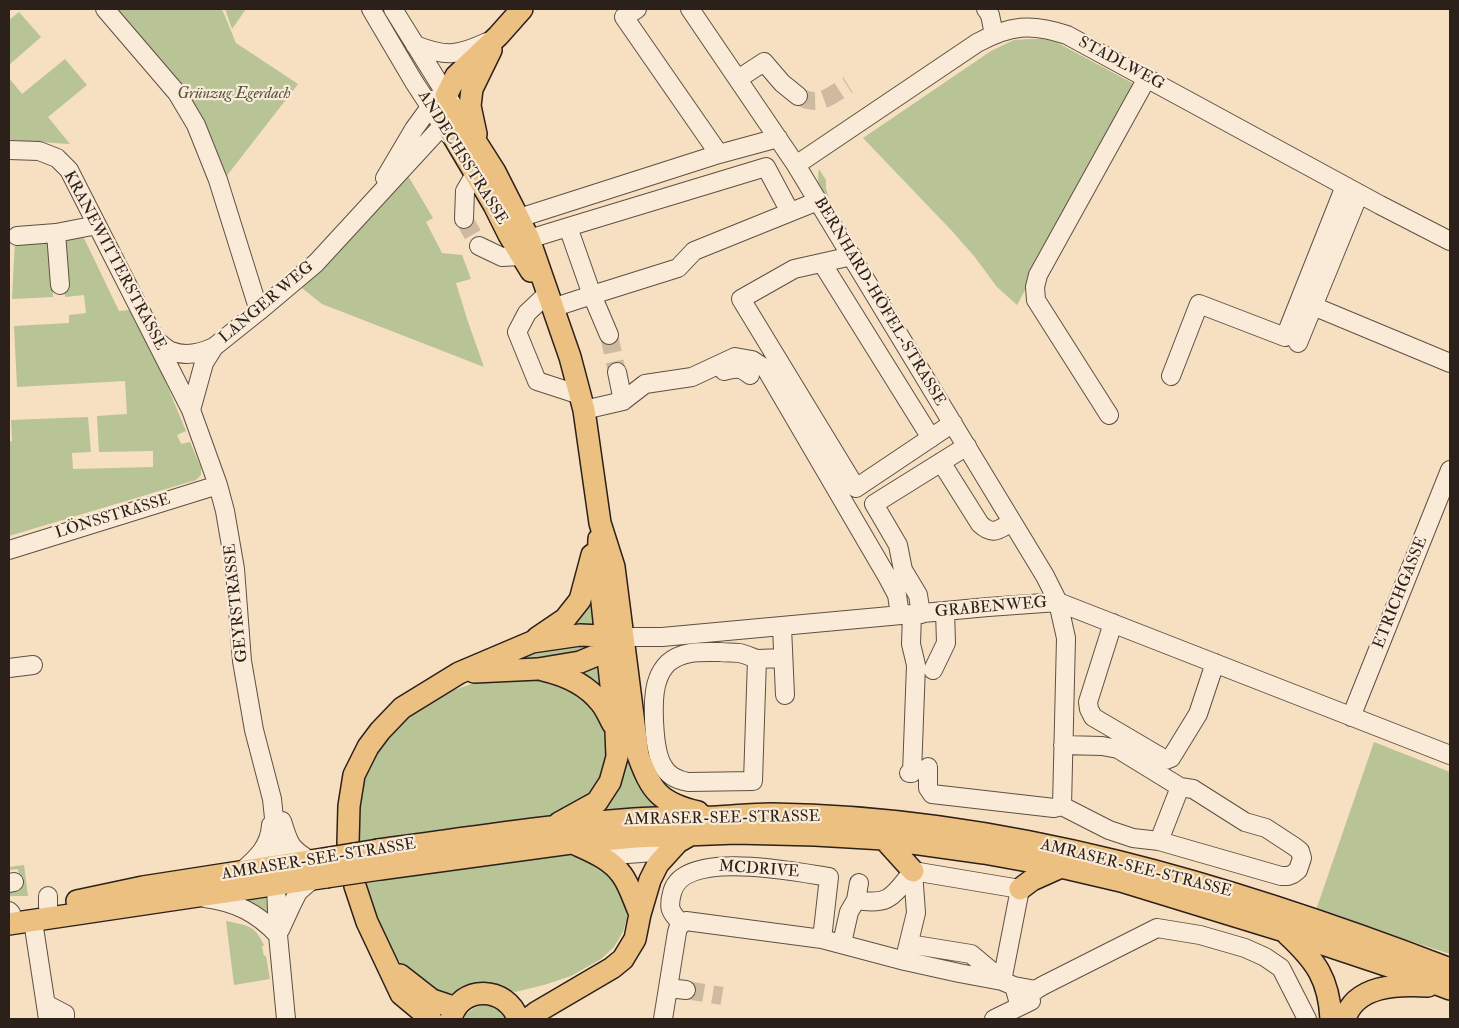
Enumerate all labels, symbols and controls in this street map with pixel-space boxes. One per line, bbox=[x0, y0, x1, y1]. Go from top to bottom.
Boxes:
street label: STADLWEG bbox=[1075, 33, 1167, 95]
park label: Grünzug Egerdach bbox=[177, 85, 291, 105]
street label: ANDECHSSTRASSE bbox=[413, 87, 511, 229]
street label: KRANEWITTERSTRASSE bbox=[59, 168, 169, 354]
street label: BERNHARD-HÖFEL-STRASSE bbox=[809, 194, 949, 410]
street label: LANGER WEG bbox=[216, 258, 318, 348]
street label: LÖNSSTRASSE bbox=[53, 490, 173, 544]
street label: ETRICHGASSE bbox=[1370, 534, 1432, 652]
street label: GEYRSTRASSE bbox=[221, 543, 253, 663]
street label: GRABENWEG bbox=[934, 594, 1048, 622]
street label: AMRASER-SEE-STRASSE bbox=[624, 808, 820, 830]
street label: AMRASER-SEE-STRASSE bbox=[221, 835, 417, 885]
street label: AMRASER-SEE-STRASSE bbox=[1038, 836, 1234, 902]
street label: MCDRIVE bbox=[718, 858, 800, 882]

